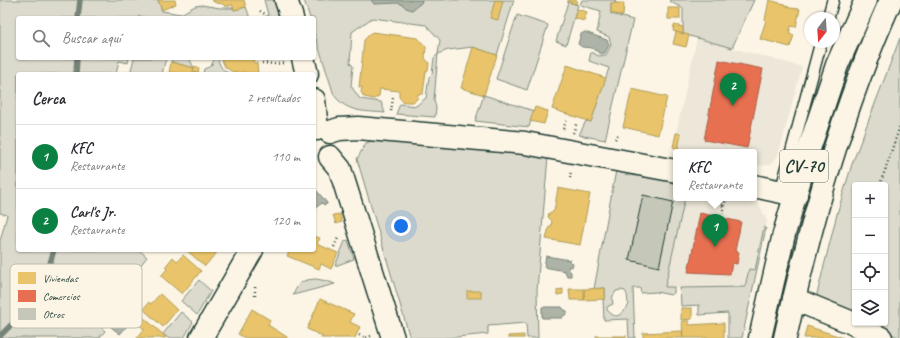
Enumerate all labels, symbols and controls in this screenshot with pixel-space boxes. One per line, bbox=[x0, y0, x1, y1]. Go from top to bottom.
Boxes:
north arrow bbox=[804, 12, 840, 48]
search box bbox=[16, 16, 316, 60]
icon: search bbox=[30, 27, 52, 49]
text: Buscar aquí bbox=[62, 29, 121, 48]
pin: 2 bbox=[720, 73, 746, 106]
text: Cerca bbox=[32, 88, 65, 109]
text: 2 resultados bbox=[247, 90, 300, 106]
text: KFC bbox=[70, 139, 92, 158]
text: 1 bbox=[42, 149, 48, 165]
text: 110 m bbox=[272, 149, 300, 165]
popup bbox=[673, 149, 757, 201]
road number: CV-70 bbox=[780, 150, 828, 182]
text: Restaurante bbox=[70, 158, 125, 174]
text: KFC bbox=[688, 158, 710, 177]
text: Restaurante bbox=[688, 177, 742, 193]
map controls bbox=[852, 182, 888, 326]
button: + bbox=[852, 182, 888, 218]
text: Carl's Jr. bbox=[70, 203, 116, 222]
text: 2 bbox=[42, 213, 48, 229]
text: 120 m bbox=[272, 213, 300, 229]
pin: 1 bbox=[702, 214, 728, 247]
your location bbox=[391, 216, 411, 236]
button: − bbox=[852, 218, 888, 254]
text: Restaurante bbox=[70, 222, 125, 238]
button: locate bbox=[852, 254, 888, 290]
legend bbox=[10, 264, 142, 328]
text: Viviendas bbox=[43, 271, 79, 285]
text: Comercios bbox=[43, 289, 81, 303]
button: layers bbox=[852, 290, 888, 326]
text: Otros bbox=[43, 307, 65, 321]

